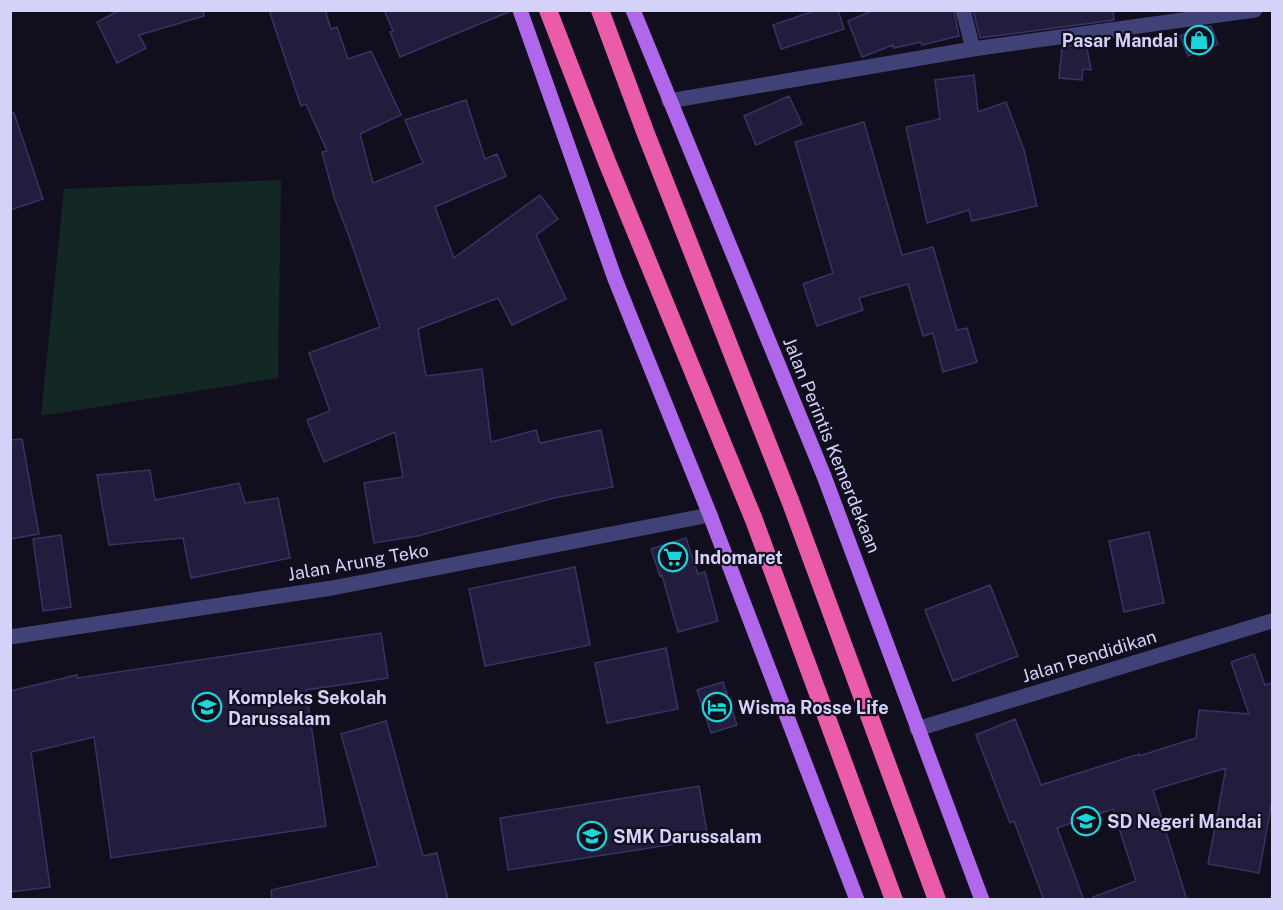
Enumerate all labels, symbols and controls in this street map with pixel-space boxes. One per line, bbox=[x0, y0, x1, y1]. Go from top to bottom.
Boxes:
shop icon: Pasar Mandai bbox=[1183, 24, 1215, 56]
place label: Pasar Mandai bbox=[1062, 30, 1178, 51]
street label: Jalan Perintis Kemerdekaan bbox=[779, 334, 885, 556]
street label: Jalan Arung Teko bbox=[286, 539, 430, 585]
supermarket icon: Indomaret bbox=[657, 541, 689, 573]
place label: Indomaret bbox=[694, 547, 783, 568]
street label: Jalan Pendidikan bbox=[1019, 626, 1159, 686]
place label: Kompleks Sekolah Darussalam bbox=[228, 687, 387, 729]
school or university icon: Kompleks Sekolah Darussalam bbox=[191, 691, 223, 723]
hotel icon: Wisma Rosse Life bbox=[701, 691, 733, 723]
place label: Wisma Rosse Life bbox=[738, 697, 889, 718]
school or university icon: SD Negeri Mandai bbox=[1070, 805, 1102, 837]
place label: SD Negeri Mandai bbox=[1107, 811, 1262, 832]
school or university icon: SMK Darussalam bbox=[576, 820, 608, 852]
place label: SMK Darussalam bbox=[613, 826, 762, 847]

